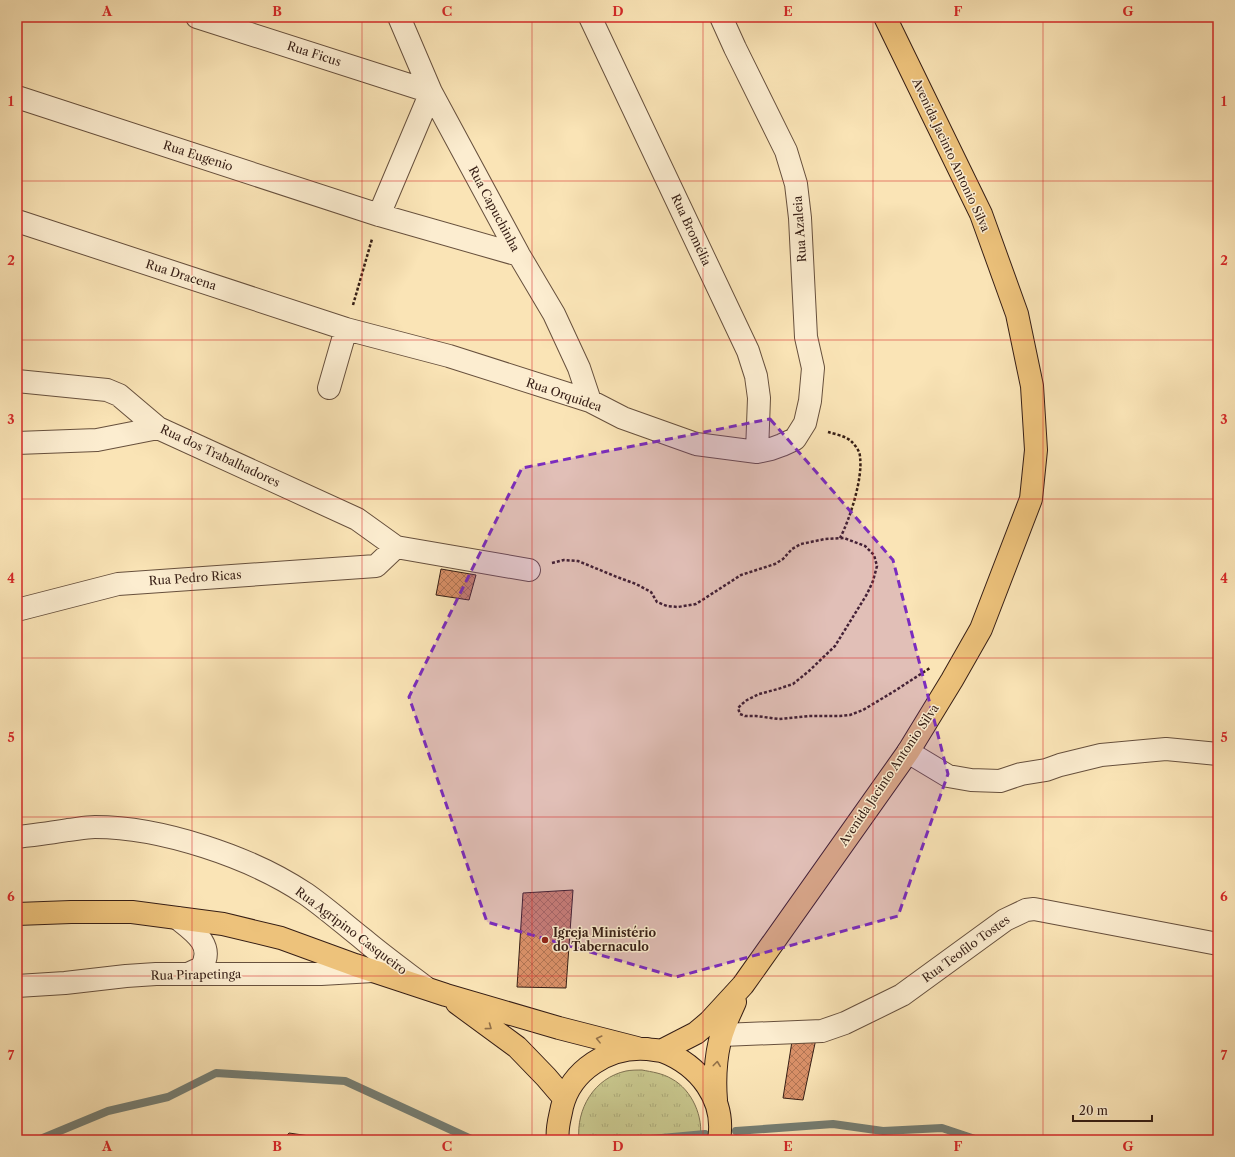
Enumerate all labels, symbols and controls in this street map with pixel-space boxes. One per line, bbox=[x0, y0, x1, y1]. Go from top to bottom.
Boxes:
text: A bbox=[101, 3, 113, 19]
text: B bbox=[272, 3, 282, 19]
text: C bbox=[442, 3, 452, 19]
text: D bbox=[612, 3, 624, 19]
text: E bbox=[783, 3, 793, 19]
text: F bbox=[954, 3, 963, 19]
text: G bbox=[1122, 3, 1134, 19]
street label: Rua Ficus bbox=[285, 38, 343, 69]
street label: Avenida Jacinto Antonio Silva bbox=[909, 75, 994, 235]
text: 1 bbox=[8, 93, 14, 109]
text: 1 bbox=[1221, 93, 1227, 109]
street label: Rua Eugenio bbox=[161, 137, 235, 174]
street label: Rua Capuchinha bbox=[466, 163, 524, 255]
street label: Rua Bromélia bbox=[668, 191, 715, 269]
street label: Rua Azaleia bbox=[790, 195, 809, 263]
text: 2 bbox=[7, 252, 15, 268]
text: 2 bbox=[1220, 252, 1228, 268]
street label: Rua Dracena bbox=[144, 256, 219, 293]
street label: Rua Orquidea bbox=[524, 375, 605, 415]
text: 3 bbox=[7, 411, 15, 427]
text: 3 bbox=[1220, 411, 1228, 427]
street label: Rua dos Trabalhadores bbox=[158, 421, 282, 490]
street label: Rua Pedro Ricas bbox=[148, 567, 242, 588]
text: 4 bbox=[7, 570, 15, 586]
text: 4 bbox=[1220, 570, 1228, 586]
street label: Avenida Jacinto Antonio Silva bbox=[835, 701, 942, 849]
text: 5 bbox=[7, 729, 15, 745]
text: 5 bbox=[1220, 729, 1228, 745]
street label: Rua Agripino Casqueiro bbox=[292, 884, 410, 978]
text: 6 bbox=[7, 888, 15, 904]
text: 6 bbox=[1220, 888, 1228, 904]
street label: Rua Teofilo Tostes bbox=[919, 912, 1013, 986]
place label: Igreja Ministério do Tabernaculo bbox=[553, 925, 657, 954]
marker: Igreja Ministério do Tabernaculo bbox=[540, 935, 550, 945]
street label: Rua Pirapetinga bbox=[151, 966, 242, 983]
one-way arrow bbox=[485, 1022, 492, 1030]
one-way arrow bbox=[596, 1035, 602, 1043]
text: 7 bbox=[8, 1047, 15, 1063]
text: 7 bbox=[1221, 1047, 1228, 1063]
one-way arrow bbox=[712, 1061, 721, 1067]
scale bar bbox=[1073, 1097, 1152, 1123]
text: 20 m bbox=[1079, 1103, 1108, 1118]
text: A bbox=[101, 1138, 113, 1154]
text: B bbox=[272, 1138, 282, 1154]
text: C bbox=[442, 1138, 452, 1154]
text: D bbox=[612, 1138, 624, 1154]
text: E bbox=[783, 1138, 793, 1154]
text: F bbox=[954, 1138, 963, 1154]
text: G bbox=[1122, 1138, 1134, 1154]

